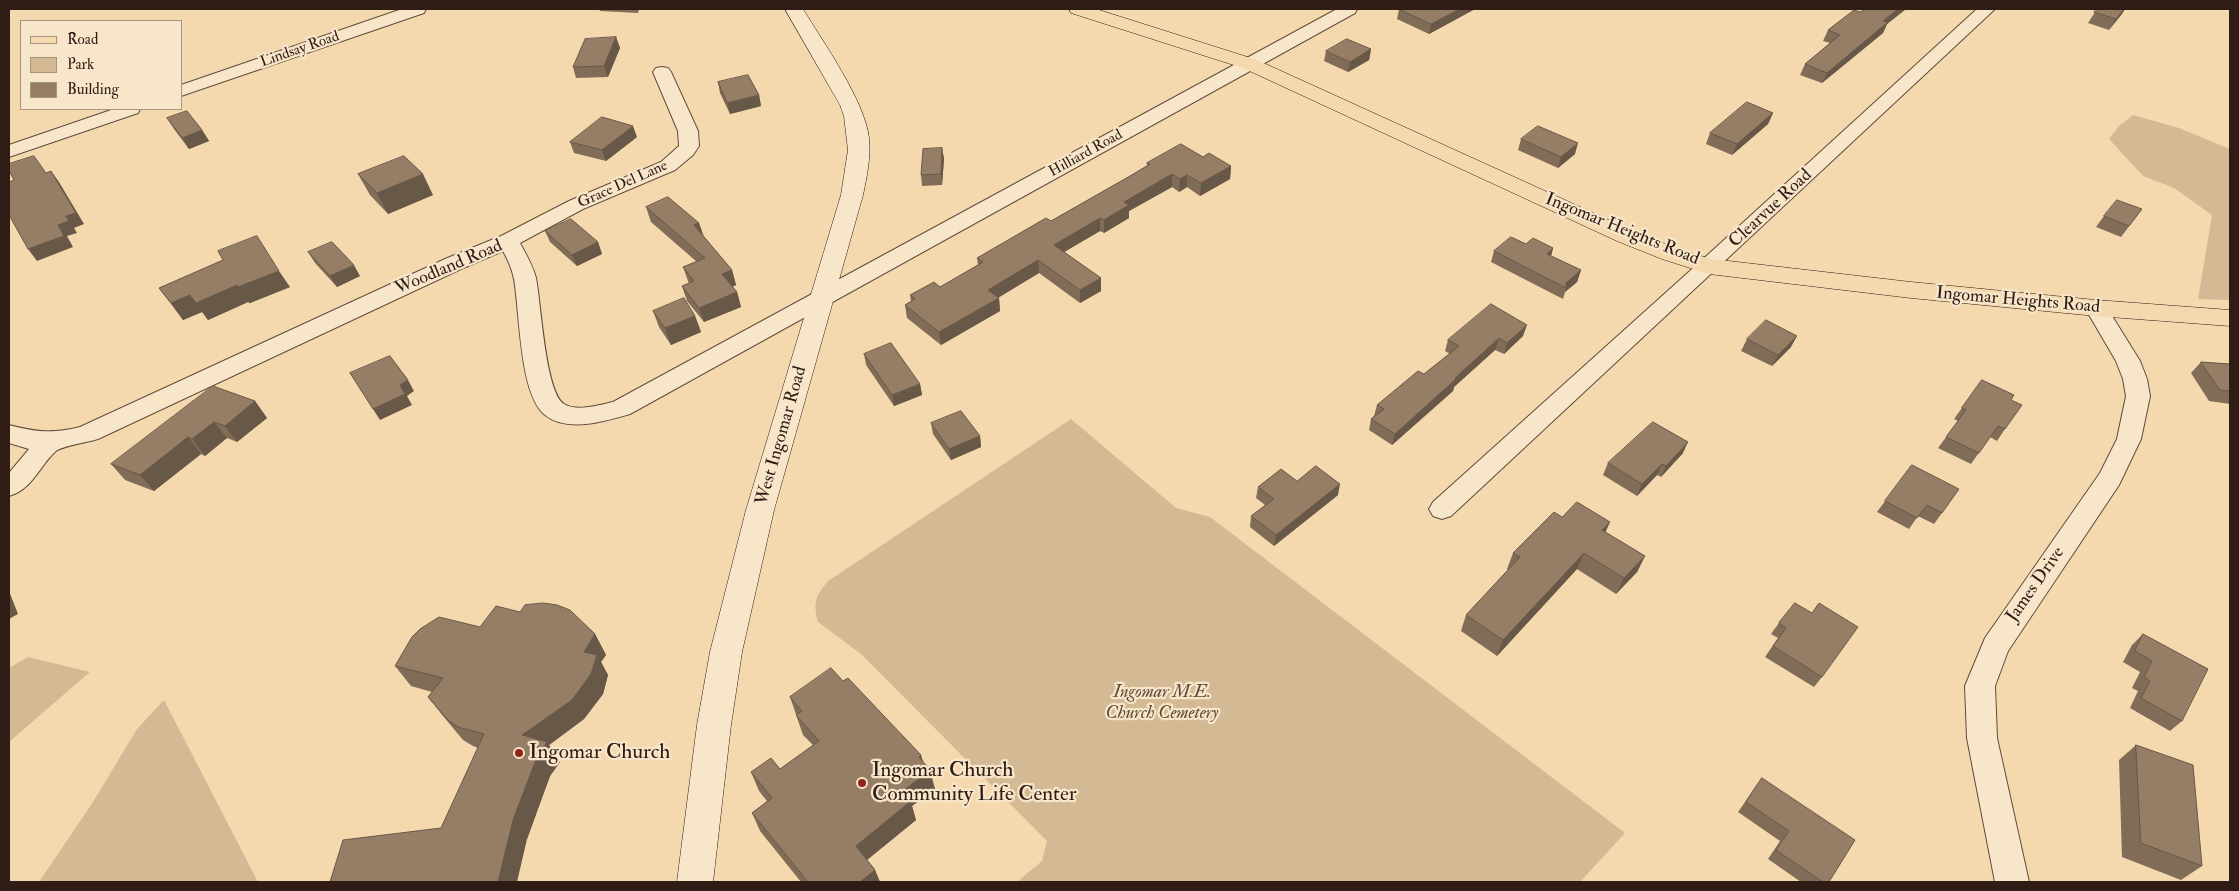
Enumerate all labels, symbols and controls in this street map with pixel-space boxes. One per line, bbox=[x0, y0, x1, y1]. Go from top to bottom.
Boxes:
legend bbox=[20, 20, 182, 110]
street label: Lindsay Road bbox=[258, 28, 342, 72]
text: Road bbox=[67, 30, 98, 49]
text: Park bbox=[67, 55, 94, 74]
text: Building bbox=[67, 80, 119, 99]
street label: Hilliard Road bbox=[1046, 126, 1126, 182]
street label: Grace Del Lane bbox=[575, 157, 671, 213]
street label: Clearvue Road bbox=[1725, 165, 1817, 253]
street label: Ingomar Heights Road bbox=[1542, 189, 1702, 271]
street label: Woodland Road bbox=[392, 236, 506, 300]
street label: Ingomar Heights Road bbox=[1935, 283, 2101, 319]
street label: West Ingomar Road bbox=[752, 364, 812, 508]
street label: James Drive bbox=[2002, 543, 2070, 627]
park label: Ingomar M.E. Church Cemetery bbox=[1106, 682, 1218, 724]
place label: Ingomar Church bbox=[529, 740, 670, 766]
marker: Ingomar Church bbox=[513, 747, 525, 759]
place label: Ingomar Church Community Life Center bbox=[872, 758, 1076, 808]
marker: Ingomar Church Community Life Center bbox=[856, 777, 868, 789]

